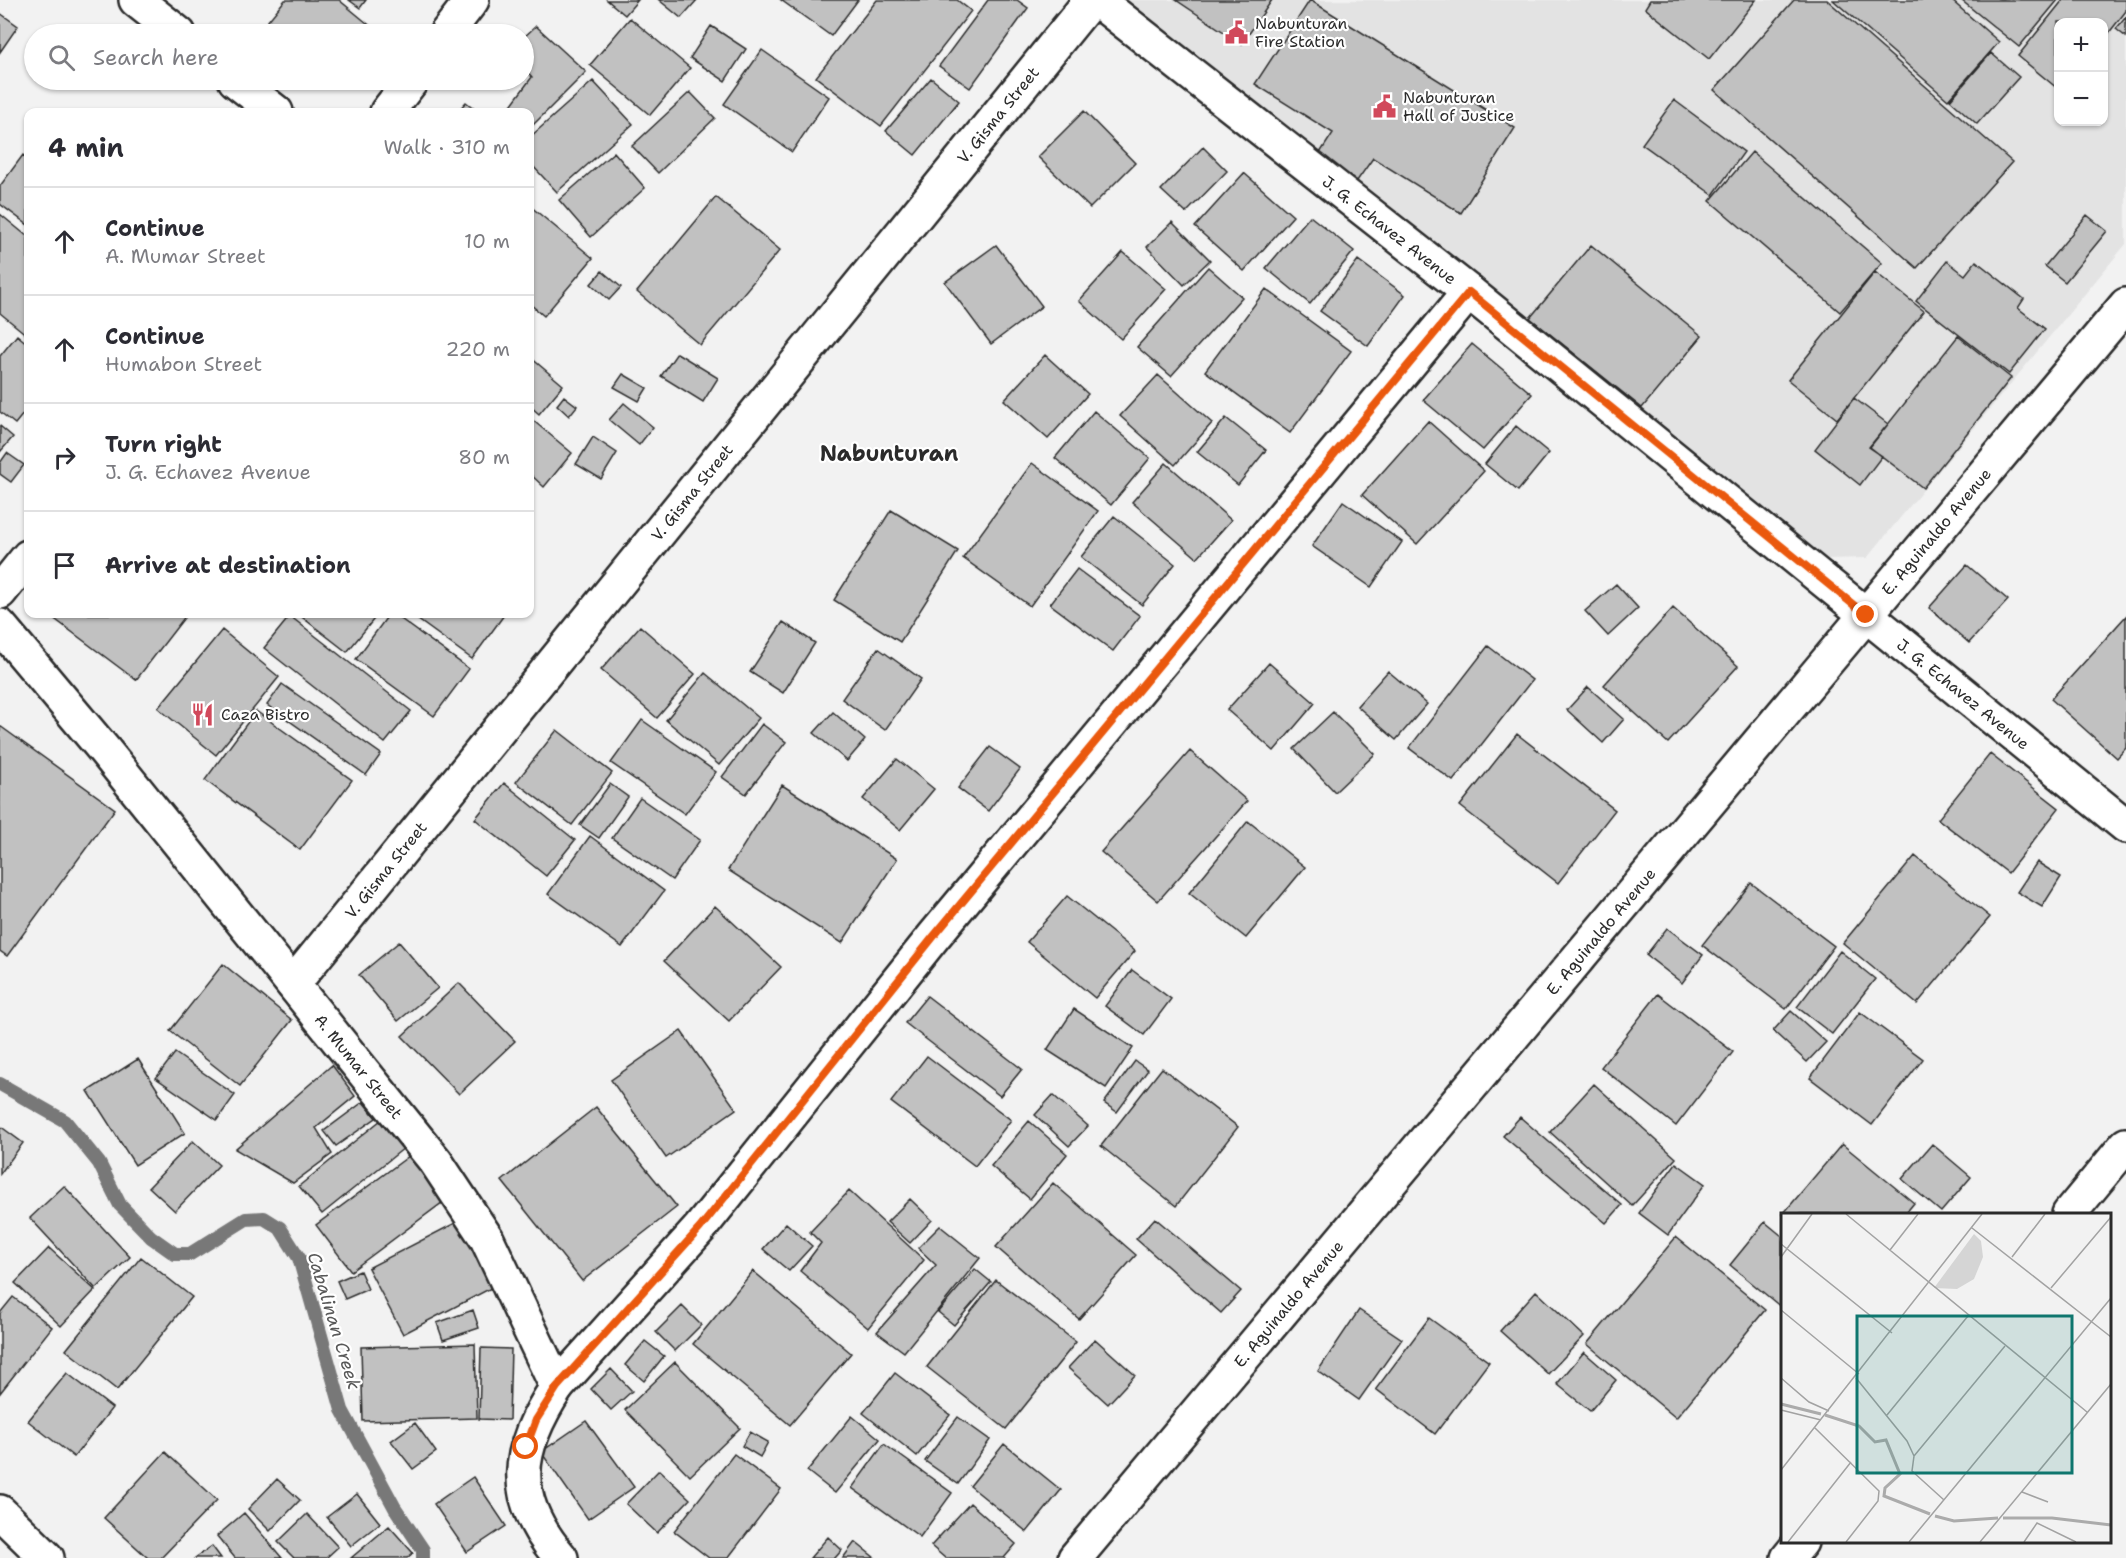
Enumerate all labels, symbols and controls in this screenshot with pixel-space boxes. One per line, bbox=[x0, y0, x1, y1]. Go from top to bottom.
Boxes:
place label: Nabunturan Fire Station bbox=[1255, 13, 1347, 52]
map controls bbox=[2054, 18, 2108, 126]
button: + bbox=[2054, 18, 2108, 72]
public building icon: Nabunturan Fire Station bbox=[1224, 19, 1250, 45]
search box bbox=[24, 24, 534, 90]
icon: search bbox=[45, 41, 78, 74]
text: Search here bbox=[93, 43, 219, 72]
street label: V. Gisma Street bbox=[952, 62, 1043, 168]
button: − bbox=[2054, 72, 2108, 126]
place label: Nabunturan Hall of Justice bbox=[1403, 87, 1514, 126]
public building icon: Nabunturan Hall of Justice bbox=[1372, 93, 1398, 119]
text: 4 min bbox=[48, 130, 124, 165]
text: Walk · 310 m bbox=[384, 134, 510, 160]
street label: J. G. Echavez Avenue bbox=[1318, 171, 1461, 289]
text: Continue bbox=[105, 214, 205, 243]
icon: ahead bbox=[48, 225, 81, 258]
text: 10 m bbox=[464, 228, 510, 254]
text: A. Mumar Street bbox=[105, 243, 266, 269]
text: Continue bbox=[105, 322, 205, 351]
icon: ahead bbox=[48, 333, 81, 366]
text: 220 m bbox=[446, 336, 510, 362]
text: Humabon Street bbox=[105, 351, 262, 377]
text: Turn right bbox=[105, 430, 222, 459]
district label: Nabunturan bbox=[820, 439, 959, 468]
street label: V. Gisma Street bbox=[646, 440, 737, 545]
icon: right bbox=[48, 441, 81, 474]
text: 80 m bbox=[458, 444, 510, 470]
text: J. G. Echavez Avenue bbox=[105, 459, 311, 485]
street label: E. Aguinaldo Avenue bbox=[1877, 463, 1996, 599]
icon: arrive bbox=[48, 549, 81, 582]
text: Arrive at destination bbox=[105, 551, 351, 580]
route end bbox=[1852, 601, 1878, 627]
street label: J. G. Echavez Avenue bbox=[1893, 634, 2034, 754]
restaurant icon: Caza Bistro bbox=[190, 701, 216, 727]
place label: Caza Bistro bbox=[221, 704, 310, 725]
street label: V. Gisma Street bbox=[340, 817, 431, 923]
street label: E. Aguinaldo Avenue bbox=[1541, 863, 1660, 999]
street label: A. Mumar Street bbox=[310, 1010, 407, 1123]
inset map bbox=[1781, 1213, 2111, 1543]
street label: E. Aguinaldo Avenue bbox=[1229, 1236, 1348, 1372]
water label: Cabalinan Creek bbox=[302, 1249, 367, 1393]
route start bbox=[512, 1433, 538, 1459]

